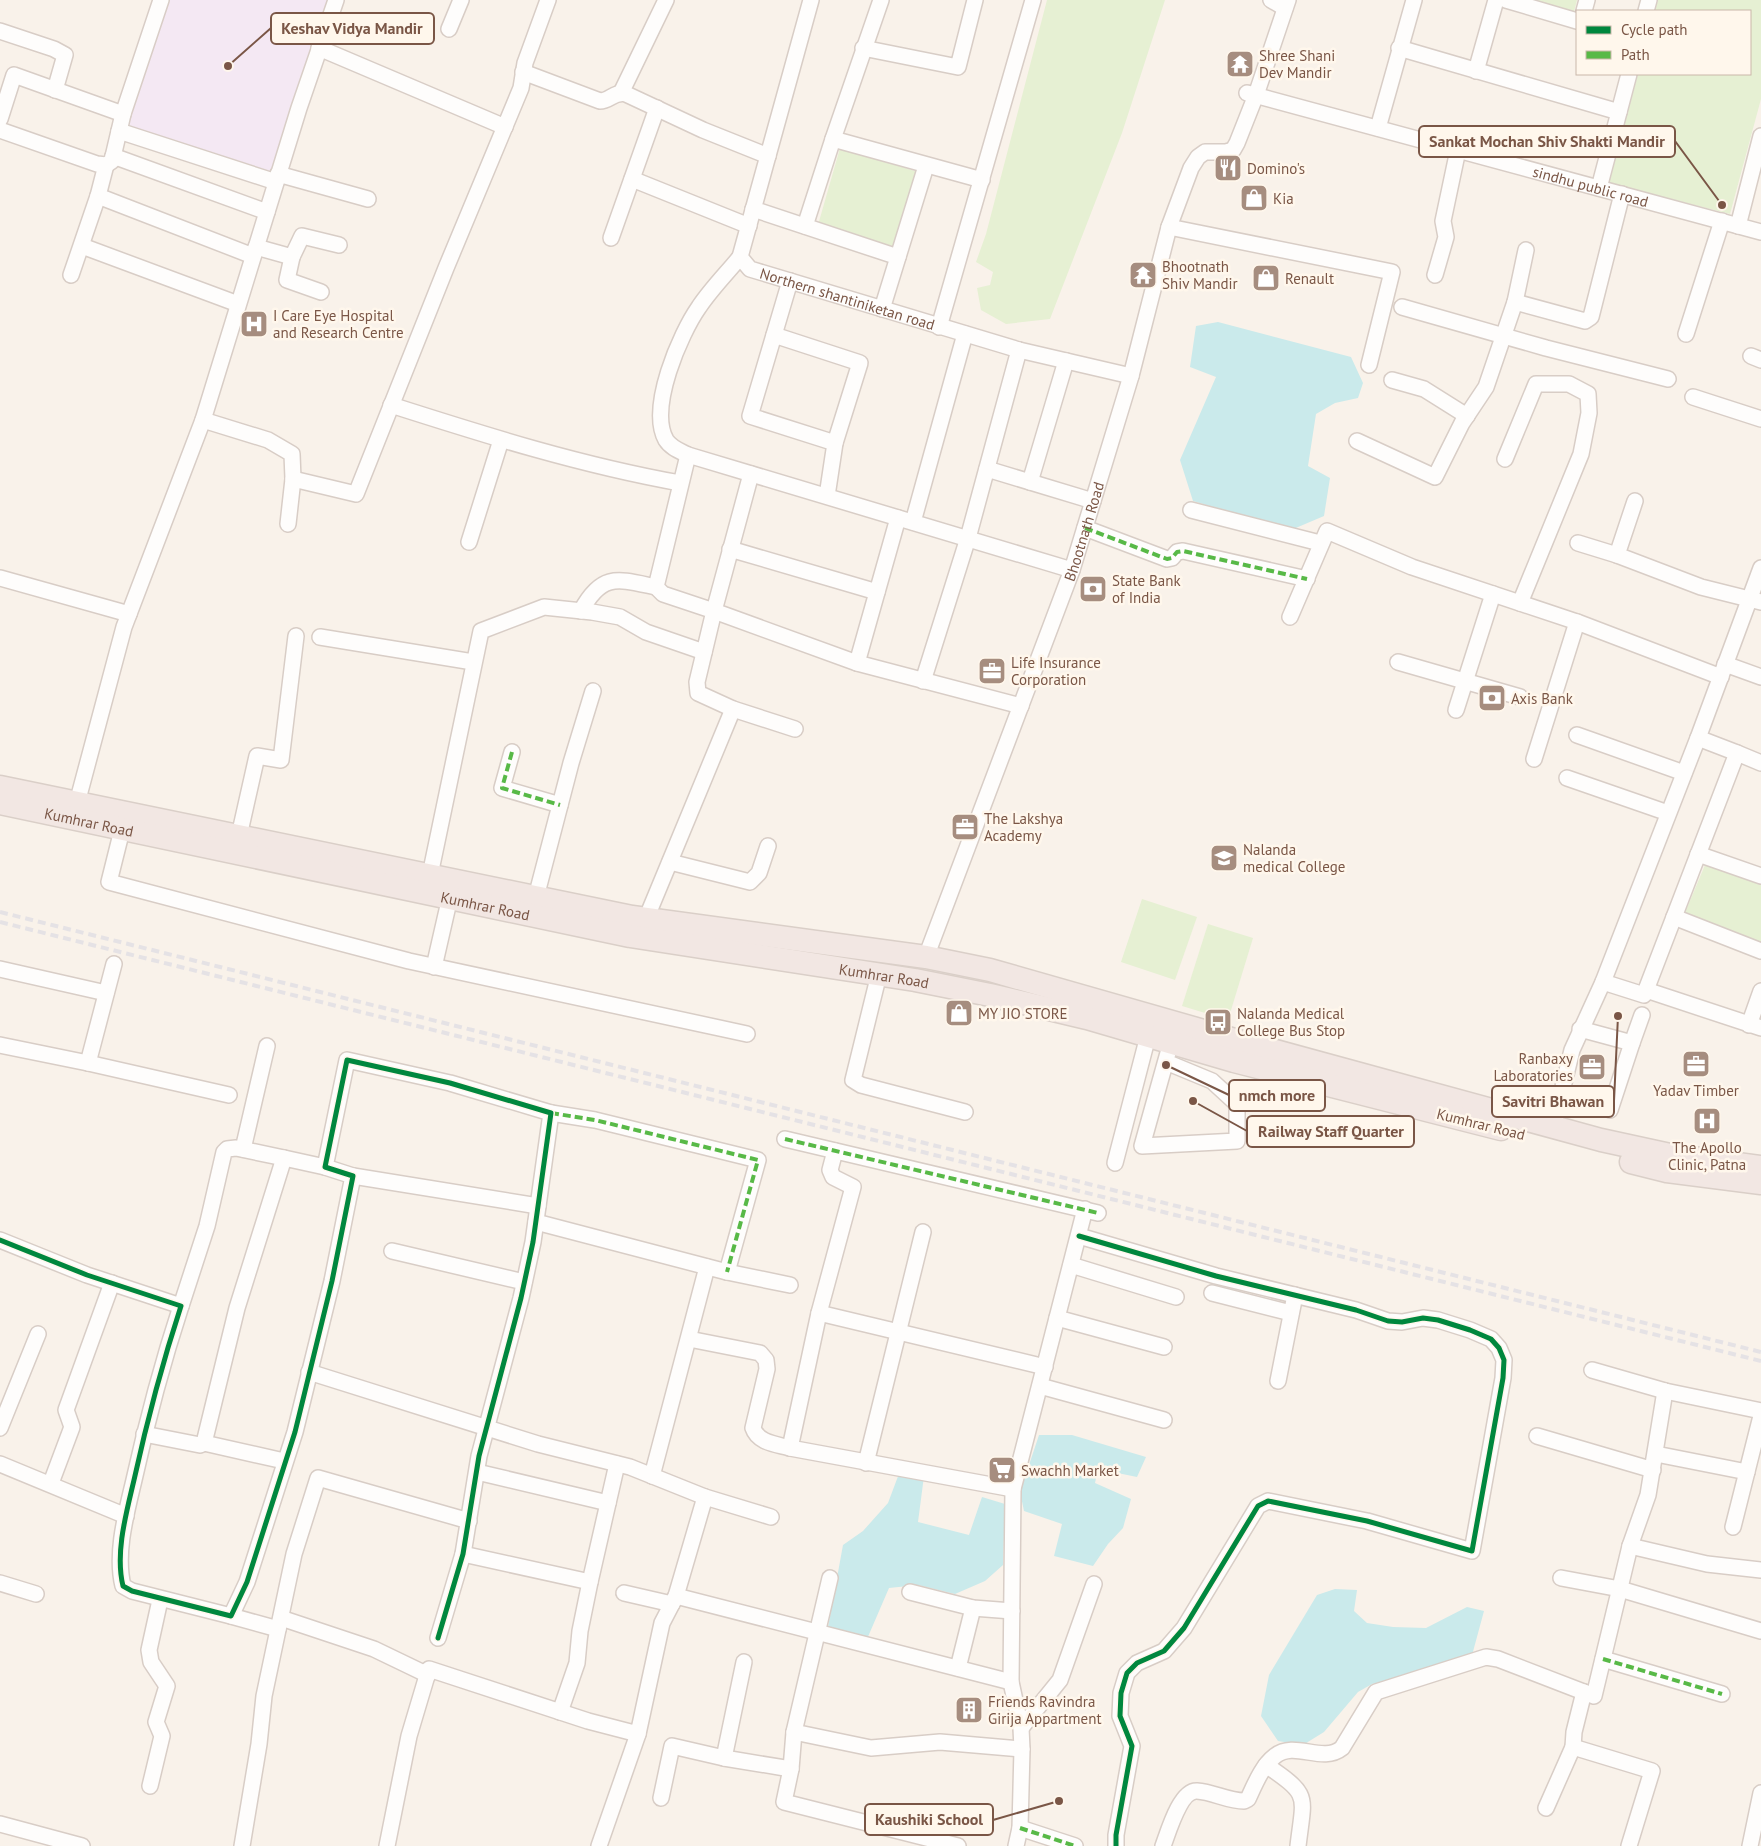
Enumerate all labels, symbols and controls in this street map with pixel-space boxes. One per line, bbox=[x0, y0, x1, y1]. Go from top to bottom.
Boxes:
legend bbox=[1576, 10, 1751, 75]
callout: Keshav Vidya Mandir bbox=[271, 13, 434, 44]
text: Keshav Vidya Mandir bbox=[281, 18, 423, 38]
text: Cycle path bbox=[1621, 20, 1687, 39]
text: Path bbox=[1621, 45, 1650, 64]
place label: Shree Shani Dev Mandir bbox=[1259, 46, 1335, 82]
temple icon: Shree Shani Dev Mandir bbox=[1225, 49, 1255, 79]
callout: Sankat Mochan Shiv Shakti Mandir bbox=[1419, 126, 1675, 157]
text: Sankat Mochan Shiv Shakti Mandir bbox=[1429, 131, 1665, 151]
restaurant icon: Domino's bbox=[1213, 153, 1243, 183]
place label: Domino's bbox=[1247, 159, 1305, 178]
street label: sindhu public road bbox=[1531, 161, 1650, 211]
shop icon: Kia bbox=[1239, 183, 1269, 213]
place label: Kia bbox=[1273, 189, 1294, 208]
place label: Bhootnath Shiv Mandir bbox=[1162, 257, 1238, 293]
temple icon: Bhootnath Shiv Mandir bbox=[1128, 260, 1158, 290]
street label: Northern shantiniketan road bbox=[758, 263, 937, 334]
shop icon: Renault bbox=[1251, 263, 1281, 293]
place label: Renault bbox=[1285, 269, 1334, 288]
place label: I Care Eye Hospital and Research Centre bbox=[273, 306, 404, 342]
hospital icon: I Care Eye Hospital and Research Centre bbox=[239, 309, 269, 339]
street label: Bhootnath Road bbox=[1059, 479, 1108, 584]
place label: State Bank of India bbox=[1112, 571, 1181, 607]
bank icon: State Bank of India bbox=[1078, 574, 1108, 604]
place label: Life Insurance Corporation bbox=[1011, 653, 1101, 689]
office icon: Life Insurance Corporation bbox=[977, 656, 1007, 686]
bank icon: Axis Bank bbox=[1477, 683, 1507, 713]
place label: Axis Bank bbox=[1511, 689, 1574, 708]
street label: Kumhrar Road bbox=[43, 803, 135, 840]
place label: The Lakshya Academy bbox=[984, 809, 1063, 845]
office icon: The Lakshya Academy bbox=[950, 812, 980, 842]
place label: Nalanda medical College bbox=[1243, 840, 1345, 876]
school or university icon: Nalanda medical College bbox=[1209, 843, 1239, 873]
street label: Kumhrar Road bbox=[439, 887, 532, 924]
street label: Kumhrar Road bbox=[838, 959, 931, 992]
shop icon: MY JIO STORE bbox=[944, 998, 974, 1028]
place label: MY JIO STORE bbox=[978, 1004, 1068, 1023]
place label: Nalanda Medical College Bus Stop bbox=[1237, 1004, 1345, 1040]
bus stop icon: Nalanda Medical College Bus Stop bbox=[1203, 1007, 1233, 1037]
place label: Ranbaxy Laboratories bbox=[1493, 1049, 1573, 1085]
office icon: Yadav Timber bbox=[1681, 1049, 1711, 1079]
office icon: Ranbaxy Laboratories bbox=[1577, 1052, 1607, 1082]
callout: nmch more bbox=[1229, 1080, 1325, 1111]
place label: Yadav Timber bbox=[1653, 1081, 1739, 1100]
text: nmch more bbox=[1239, 1085, 1315, 1105]
callout: Savitri Bhawan bbox=[1492, 1086, 1614, 1117]
text: Savitri Bhawan bbox=[1502, 1091, 1604, 1111]
street label: Kumhrar Road bbox=[1435, 1104, 1527, 1144]
hospital icon: The Apollo Clinic, Patna bbox=[1692, 1106, 1722, 1136]
callout: Railway Staff Quarter bbox=[1247, 1116, 1414, 1147]
text: Railway Staff Quarter bbox=[1258, 1121, 1404, 1141]
place label: The Apollo Clinic, Patna bbox=[1668, 1138, 1746, 1174]
supermarket icon: Swachh Market bbox=[987, 1455, 1017, 1485]
place label: Swachh Market bbox=[1021, 1461, 1119, 1480]
place label: Friends Ravindra Girija Appartment bbox=[988, 1692, 1101, 1728]
building icon: Friends Ravindra Girija Appartment bbox=[954, 1695, 984, 1725]
callout: Kaushiki School bbox=[865, 1804, 993, 1835]
text: Kaushiki School bbox=[875, 1809, 983, 1829]

